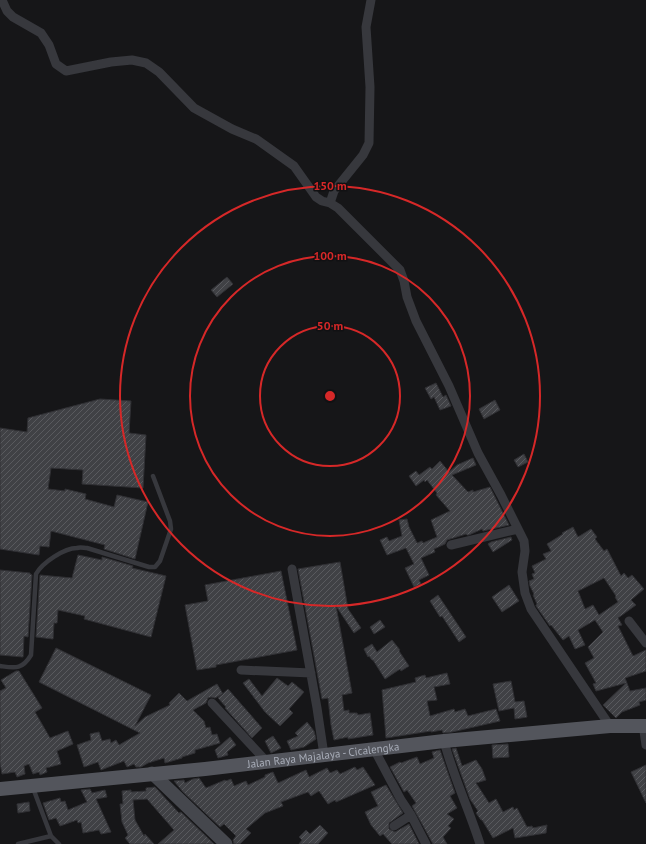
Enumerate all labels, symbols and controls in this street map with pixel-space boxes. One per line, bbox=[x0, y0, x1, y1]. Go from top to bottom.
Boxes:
text: 150 m bbox=[313, 178, 347, 193]
text: 100 m bbox=[313, 248, 347, 263]
text: 50 m bbox=[317, 318, 343, 333]
centre of rings bbox=[323, 389, 337, 403]
street label: Jalan Raya Majalaya - Cicalengka bbox=[245, 739, 400, 771]

